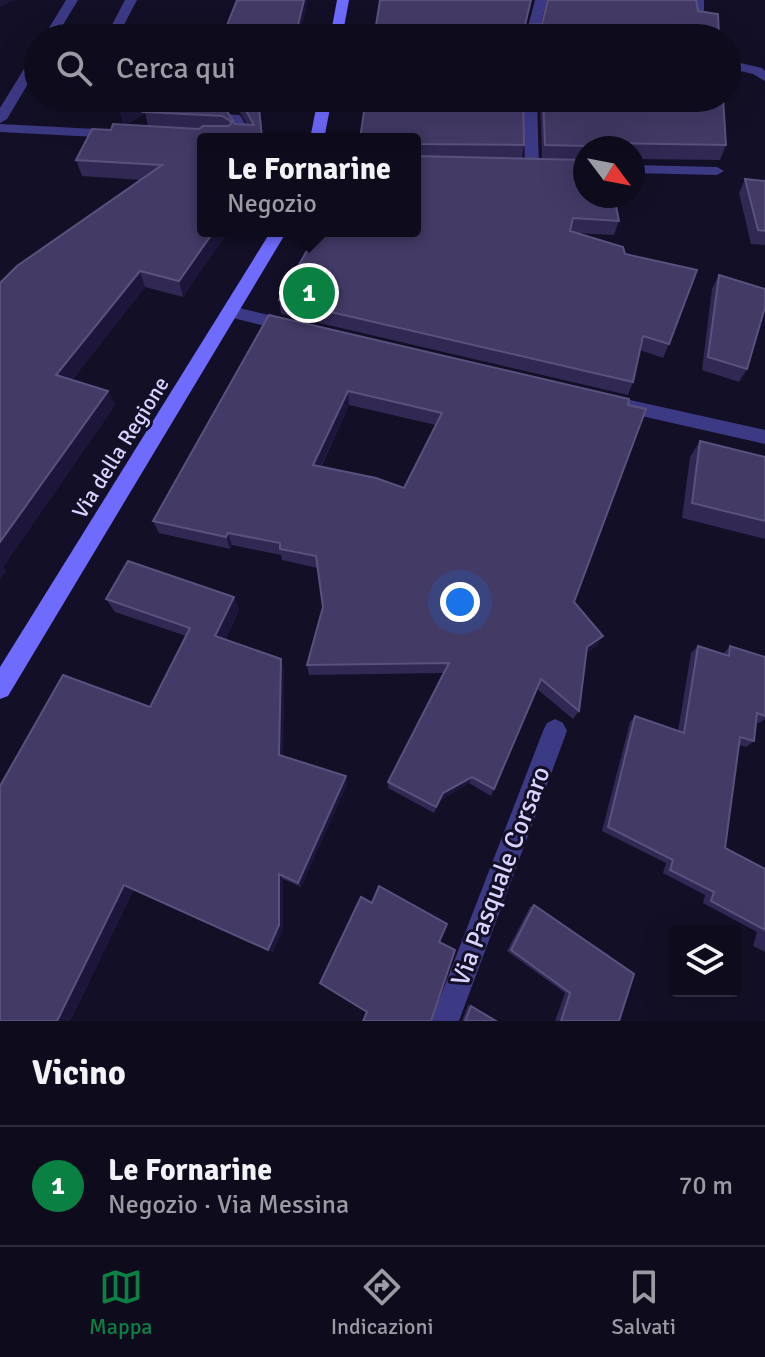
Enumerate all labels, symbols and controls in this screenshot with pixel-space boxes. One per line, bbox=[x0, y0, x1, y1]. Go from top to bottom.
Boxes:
search box bbox=[24, 24, 741, 112]
icon: search bbox=[52, 46, 96, 90]
text: Cerca qui bbox=[116, 50, 236, 87]
popup bbox=[197, 133, 421, 237]
north arrow bbox=[573, 136, 645, 208]
text: Le Fornarine bbox=[227, 151, 391, 188]
text: Negozio bbox=[227, 188, 317, 220]
pin: 1 bbox=[283, 263, 335, 323]
street label: Via della Regione bbox=[66, 371, 175, 523]
your location bbox=[440, 582, 480, 622]
street label: Via Pasquale Corsaro bbox=[444, 762, 558, 991]
map controls bbox=[669, 925, 741, 997]
button: layers bbox=[669, 925, 741, 997]
text: Vicino bbox=[32, 1052, 126, 1094]
text: Le Fornarine bbox=[108, 1152, 272, 1189]
text: 1 bbox=[51, 1170, 65, 1202]
text: 70 m bbox=[678, 1170, 733, 1202]
text: Negozio · Via Messina bbox=[108, 1189, 349, 1221]
tab: Mappa bbox=[89, 1265, 152, 1340]
tab: Indicazioni bbox=[331, 1265, 433, 1340]
tab: Salvati bbox=[612, 1265, 676, 1340]

